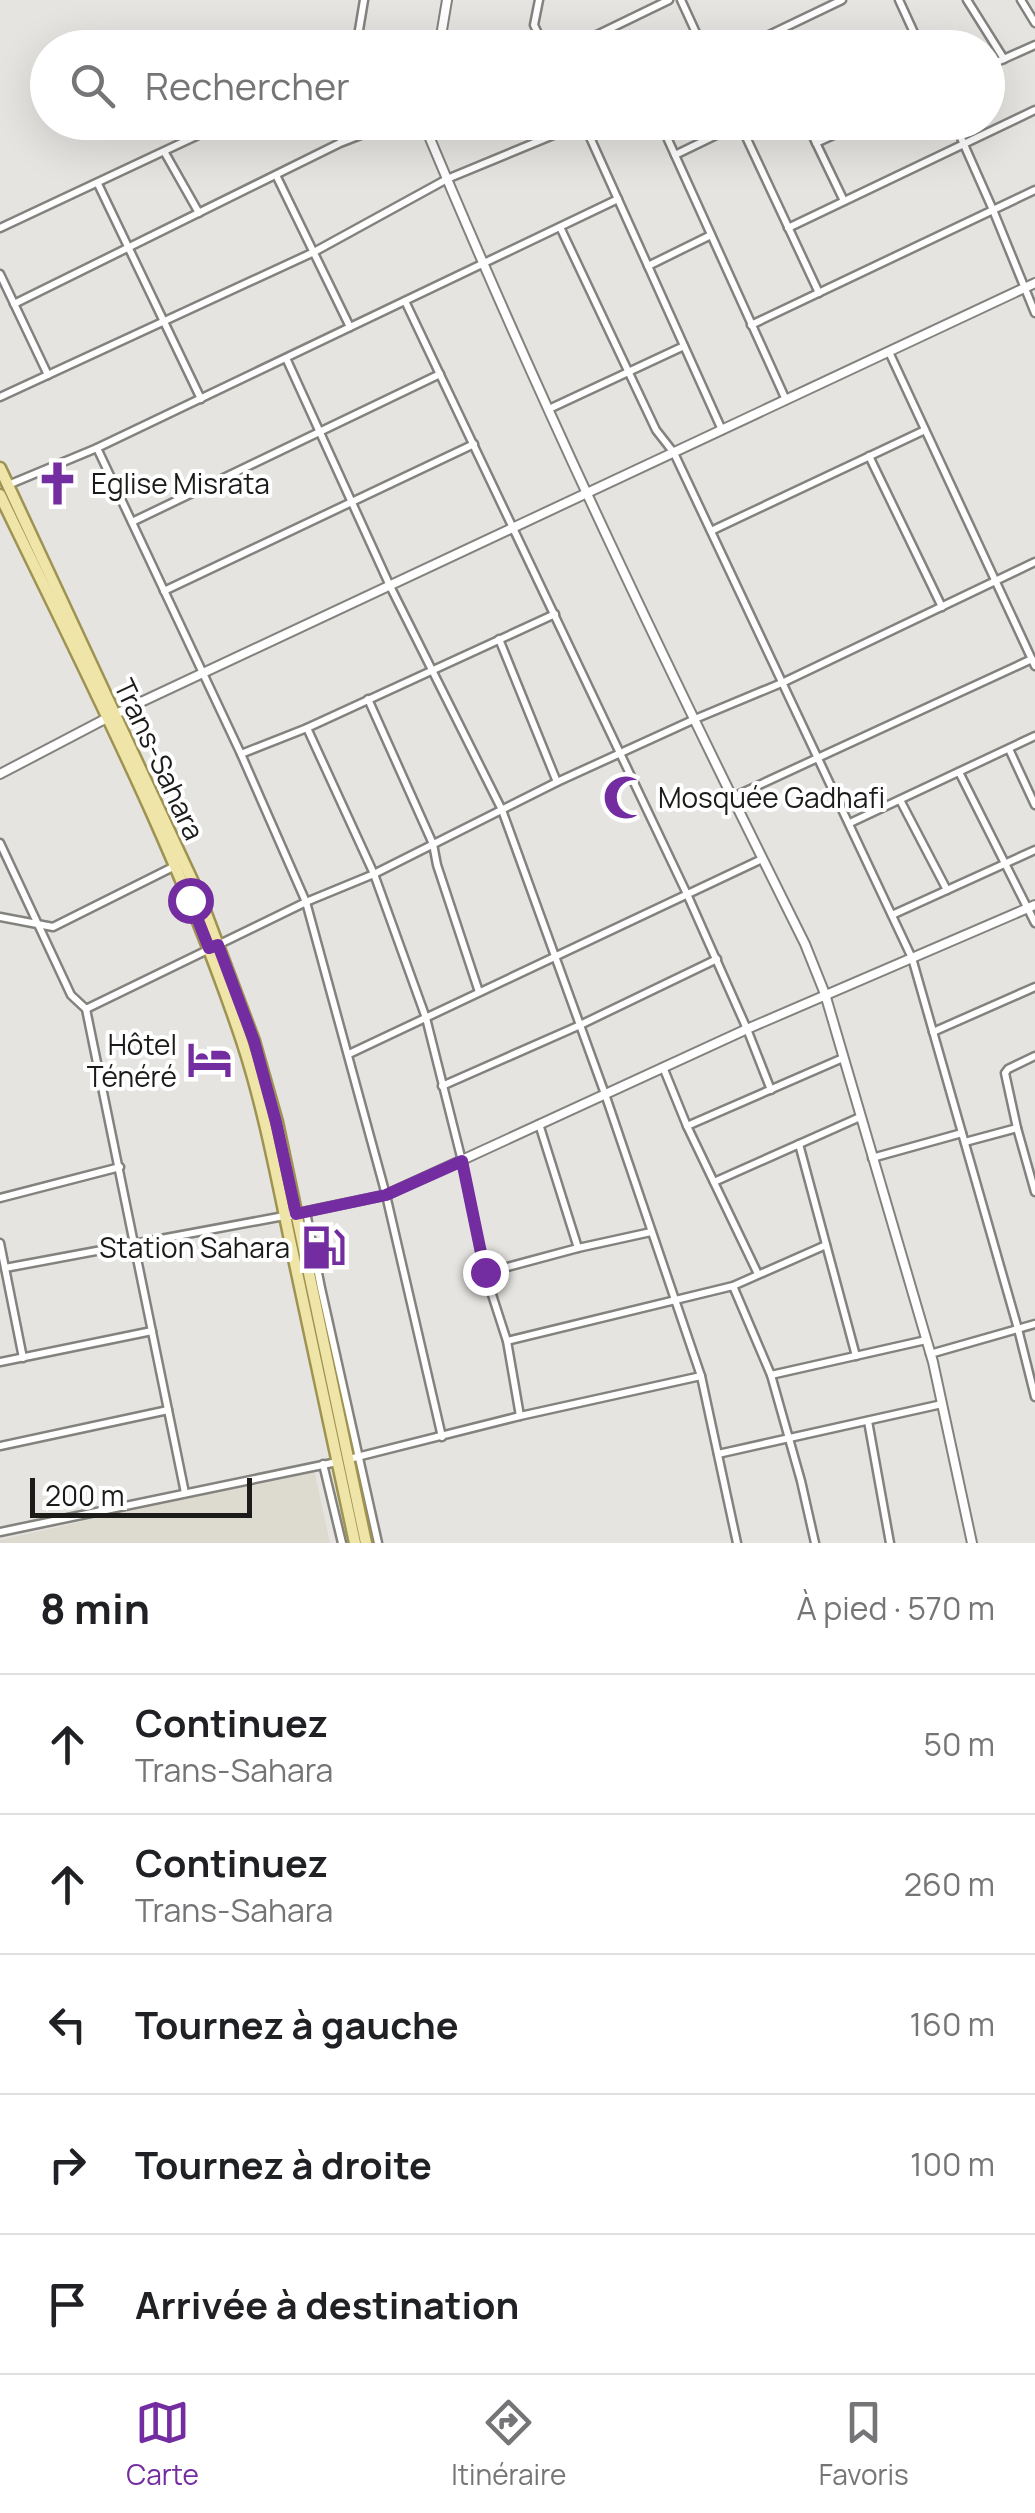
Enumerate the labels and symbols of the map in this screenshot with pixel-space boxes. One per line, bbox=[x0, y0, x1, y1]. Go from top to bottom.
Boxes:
church icon: Eglise Misrata bbox=[34, 459, 82, 507]
place label: Eglise Misrata bbox=[91, 464, 270, 502]
street label: Trans-Sahara bbox=[106, 672, 214, 846]
mosque icon: Mosquée Gadhafi bbox=[601, 773, 649, 821]
place label: Mosquée Gadhafi bbox=[658, 778, 885, 816]
route start bbox=[168, 878, 214, 924]
place label: Hôtel Ténéré bbox=[87, 1025, 177, 1095]
hotel icon: Hôtel Ténéré bbox=[186, 1036, 234, 1084]
fuel station icon: Station Sahara bbox=[299, 1223, 347, 1271]
place label: Station Sahara bbox=[99, 1228, 290, 1266]
route end bbox=[463, 1250, 509, 1296]
scale bar bbox=[30, 1473, 252, 1518]

